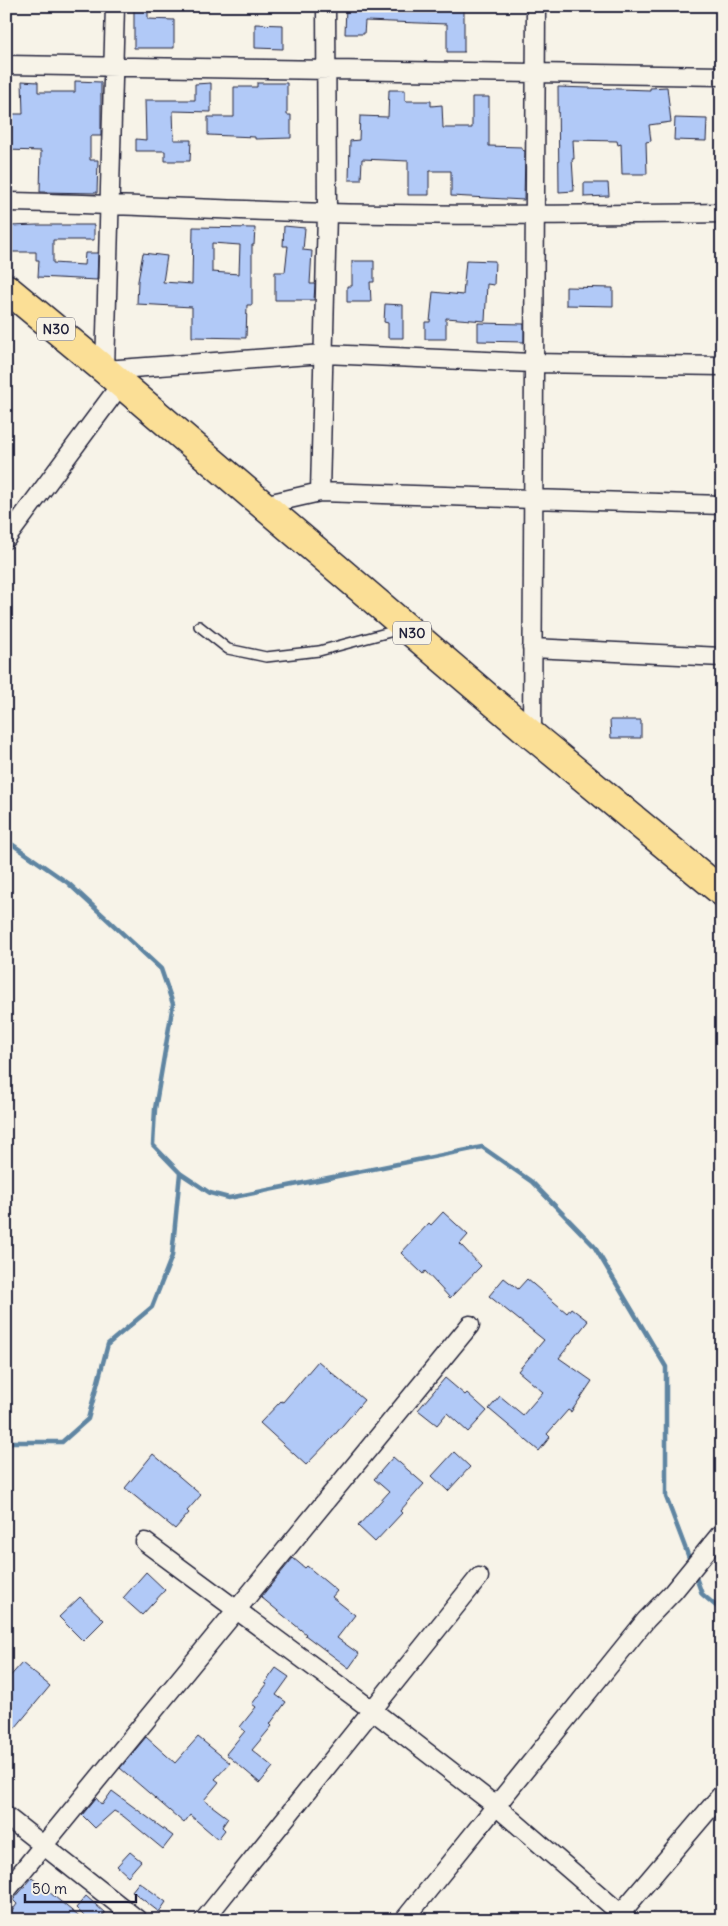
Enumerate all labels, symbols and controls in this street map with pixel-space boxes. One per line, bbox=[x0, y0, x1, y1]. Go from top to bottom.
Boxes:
road number: N30 bbox=[37, 318, 75, 340]
road number: N30 bbox=[393, 622, 431, 644]
scale bar bbox=[25, 1871, 136, 1903]
text: 50 m bbox=[32, 1879, 67, 1898]

